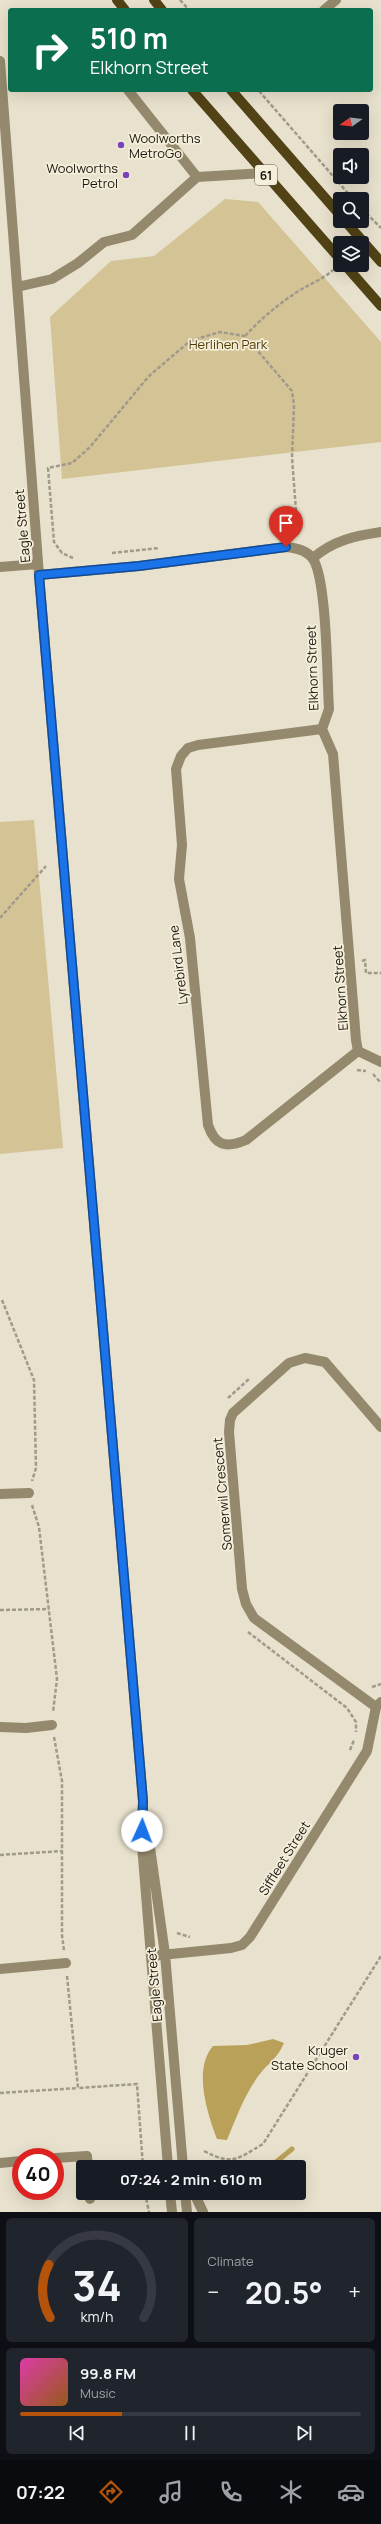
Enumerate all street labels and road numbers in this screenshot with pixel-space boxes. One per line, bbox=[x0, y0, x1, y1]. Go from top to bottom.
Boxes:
road number: 61 bbox=[255, 165, 277, 185]
street label: Eagle Street bbox=[10, 488, 34, 564]
street label: Elkhorn Street bbox=[302, 625, 322, 711]
street label: Lyrebird Lane bbox=[164, 924, 192, 1006]
street label: Elkhorn Street bbox=[328, 945, 352, 1031]
street label: Somerwil Crescent bbox=[208, 1437, 236, 1551]
street label: Siffleet Street bbox=[254, 1817, 314, 1899]
street label: Eagle Street bbox=[142, 1947, 166, 2023]

